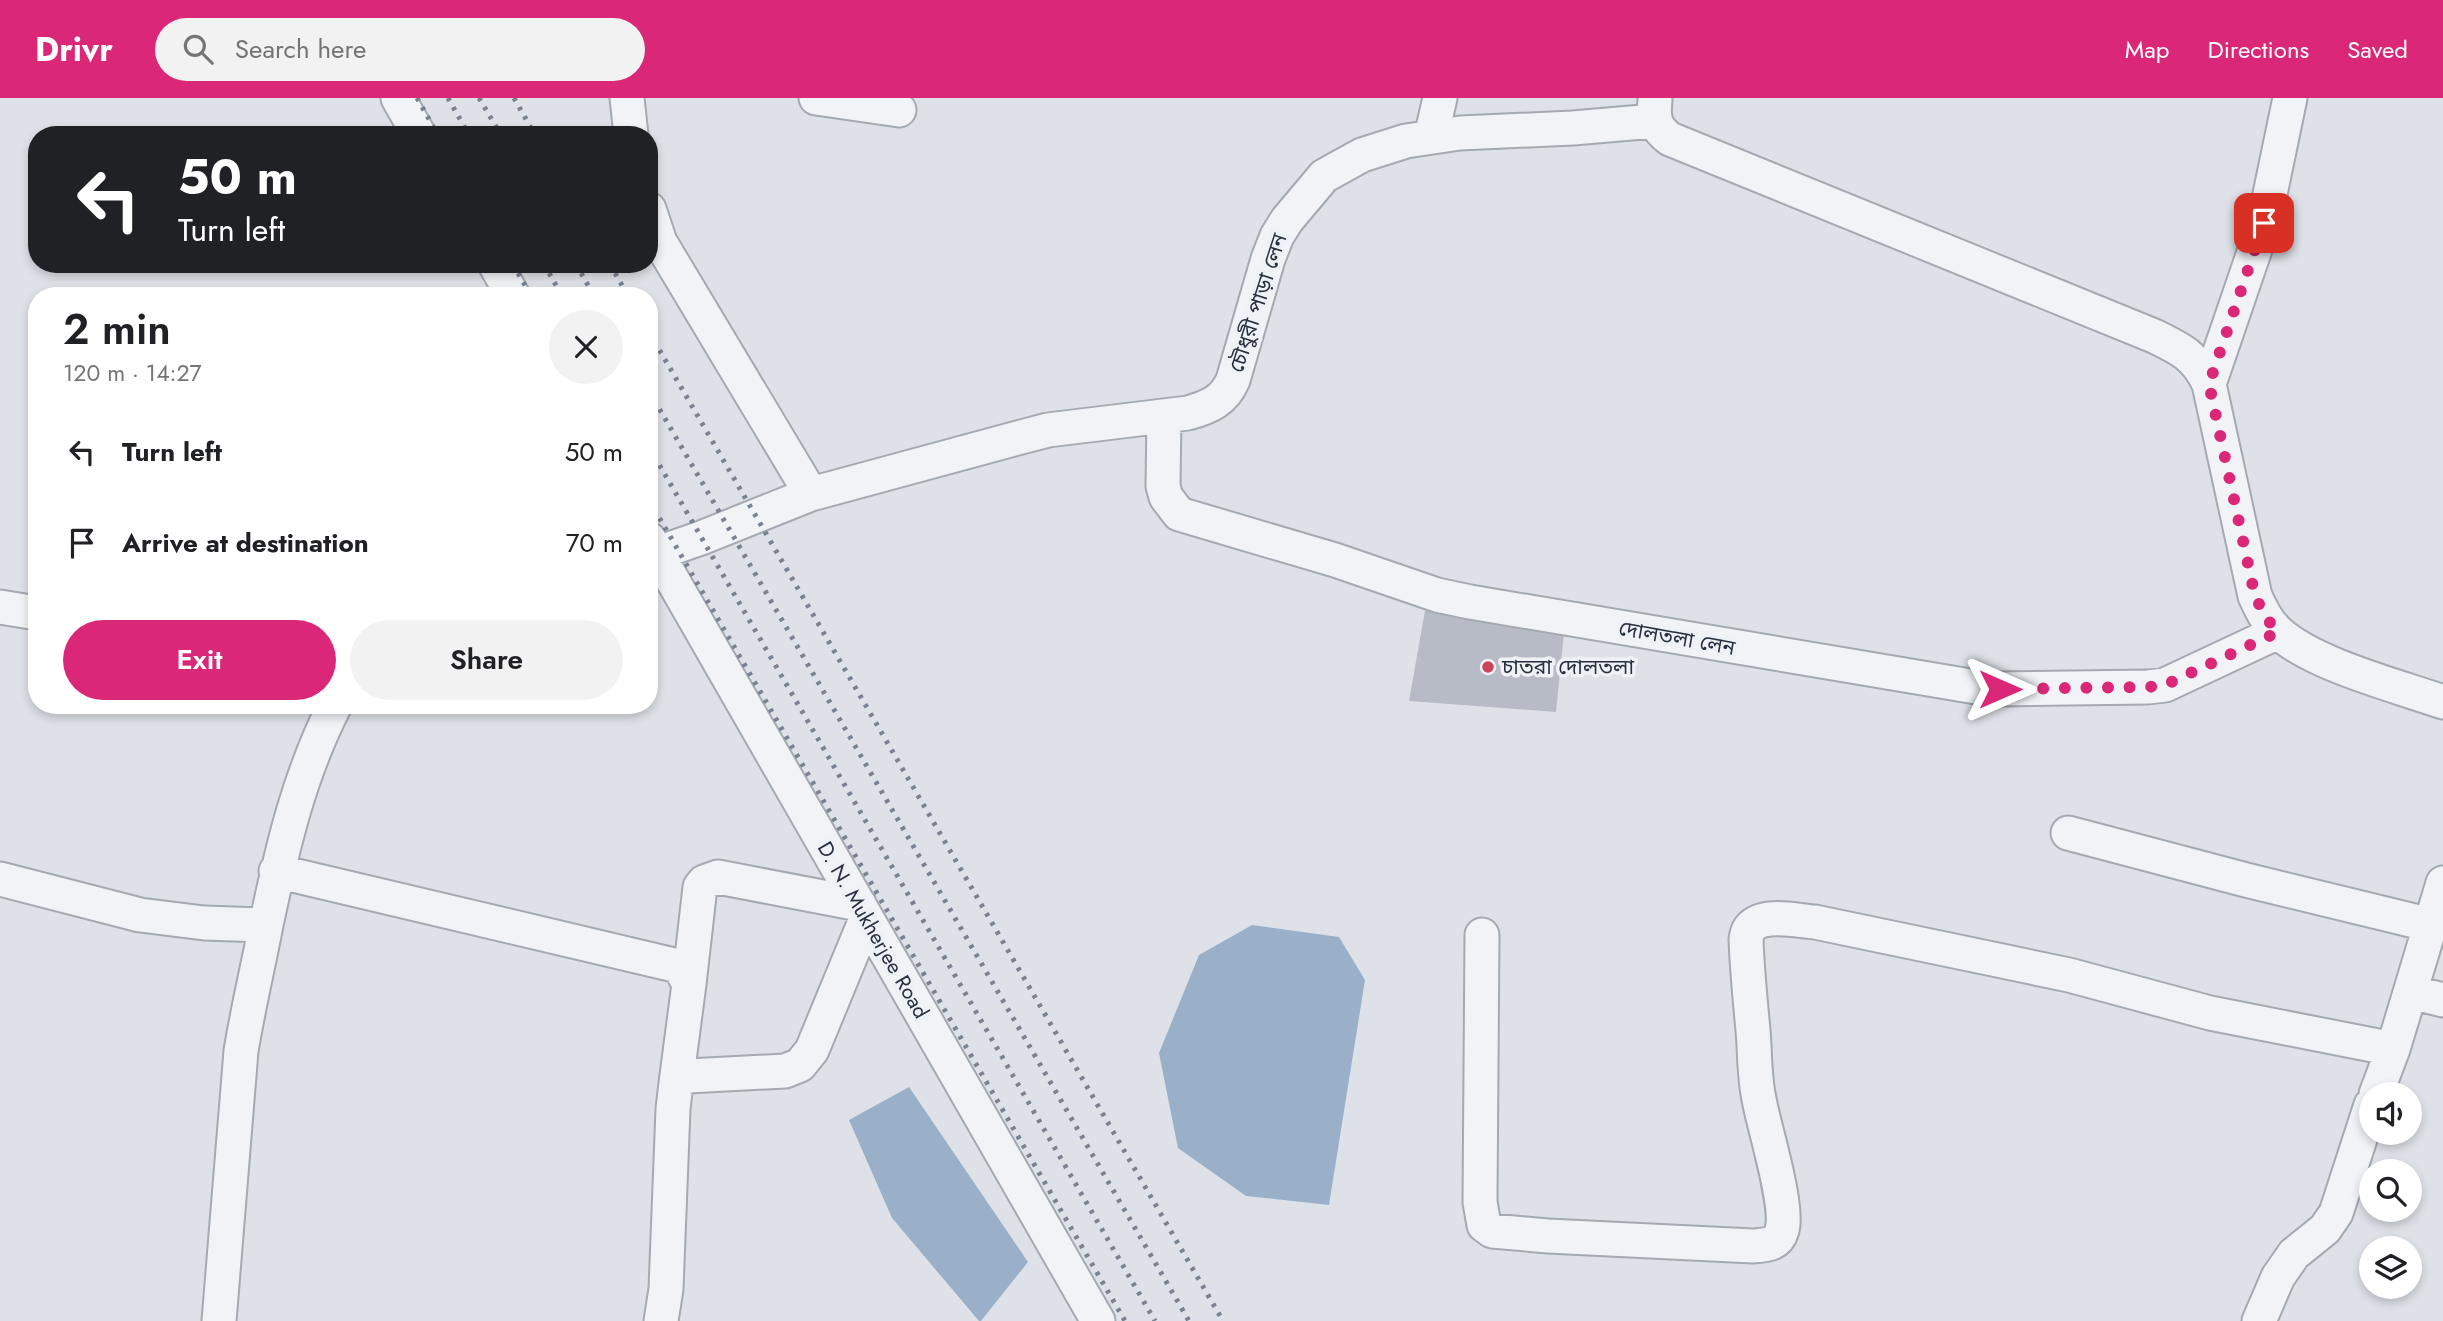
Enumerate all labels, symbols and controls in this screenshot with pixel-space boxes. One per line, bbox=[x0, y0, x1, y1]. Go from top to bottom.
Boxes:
search box bbox=[155, 18, 645, 81]
text: Drivr bbox=[35, 26, 113, 73]
icon: search bbox=[179, 30, 217, 68]
text: Search here bbox=[235, 30, 366, 68]
text: Map bbox=[2125, 32, 2170, 67]
text: Directions bbox=[2208, 32, 2309, 67]
text: Saved bbox=[2347, 32, 2408, 67]
text: 50 m bbox=[178, 142, 297, 212]
icon: left bbox=[63, 154, 154, 245]
pin bbox=[2234, 193, 2294, 253]
icon: arrive bbox=[2245, 204, 2283, 242]
text: Turn left bbox=[178, 207, 285, 253]
street label: চৌধুরী পাড়া লেন bbox=[1221, 229, 1295, 376]
text: 2 min bbox=[63, 299, 171, 360]
button: close bbox=[549, 310, 623, 384]
text: 120 m · 14:27 bbox=[63, 356, 202, 390]
icon: left bbox=[63, 433, 101, 471]
text: Turn left bbox=[122, 433, 222, 471]
text: 50 m bbox=[565, 433, 623, 471]
icon: arrive bbox=[63, 524, 101, 562]
text: Arrive at destination bbox=[122, 524, 369, 562]
text: 70 m bbox=[566, 524, 623, 562]
street label: দোলতলা লেন bbox=[1616, 613, 1738, 663]
button: Exit bbox=[63, 620, 336, 700]
button: Share bbox=[350, 620, 623, 700]
place label: চাতরা দোলতলা bbox=[1501, 652, 1634, 682]
position arrow bbox=[1963, 652, 2037, 726]
marker: চাতরা দোলতলা bbox=[1480, 659, 1496, 675]
street label: D. N. Mukherjee Road bbox=[810, 836, 936, 1024]
map controls bbox=[2359, 1082, 2422, 1299]
button: sound bbox=[2359, 1082, 2422, 1145]
button: search bbox=[2359, 1159, 2422, 1222]
button: layers bbox=[2359, 1236, 2422, 1299]

